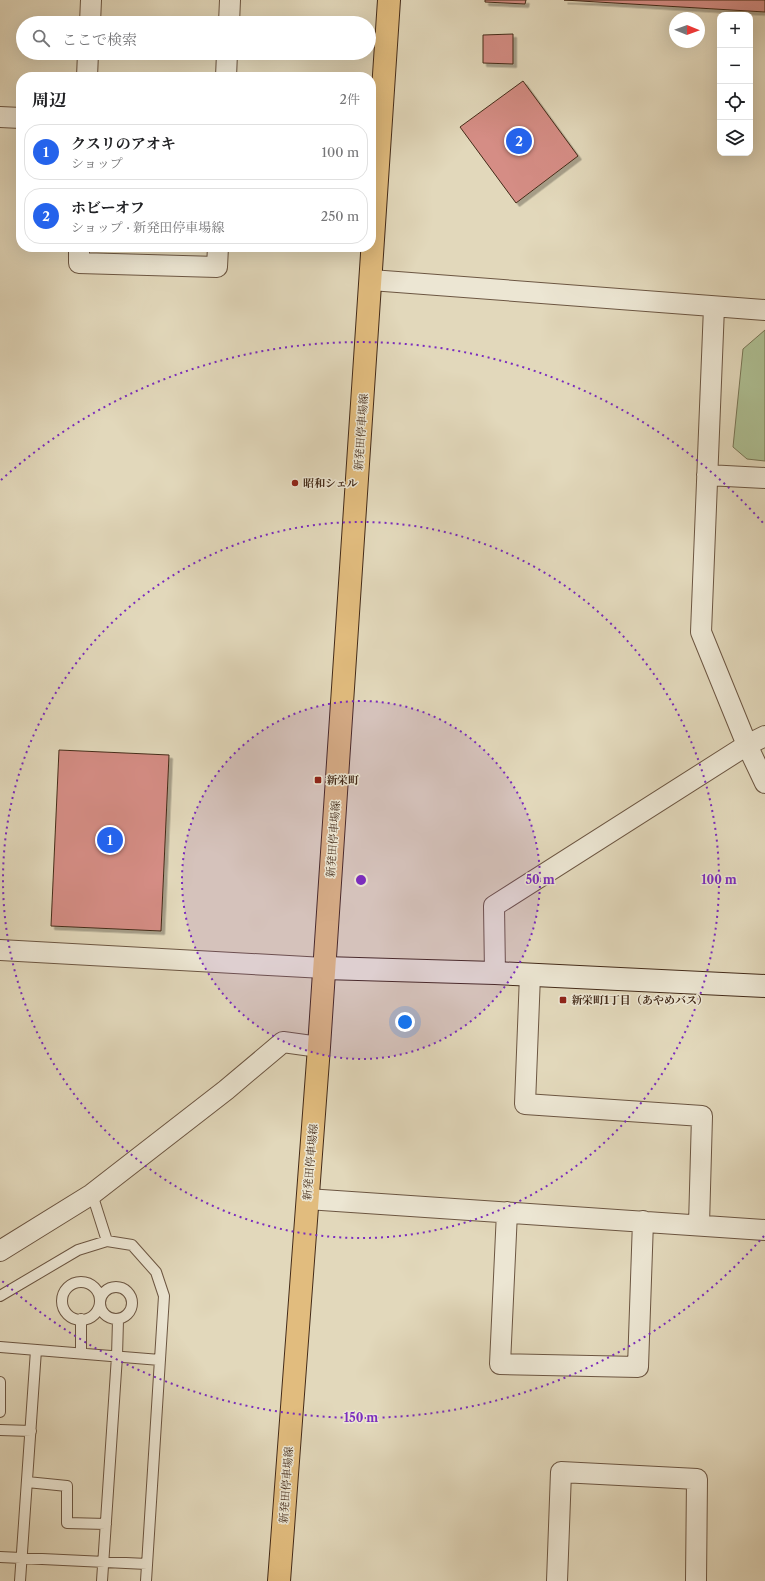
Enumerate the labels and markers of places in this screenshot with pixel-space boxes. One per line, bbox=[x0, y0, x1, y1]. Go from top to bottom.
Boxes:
pin: 2 bbox=[506, 126, 532, 156]
place label: 昭和シェル bbox=[303, 476, 358, 490]
marker: 昭和シェル bbox=[290, 478, 300, 488]
place label: 新栄町 bbox=[326, 773, 359, 787]
marker: 新栄町 bbox=[313, 775, 323, 785]
pin: 1 bbox=[97, 825, 123, 855]
centre of rings bbox=[354, 873, 368, 887]
place label: 新栄町1丁目（あやめバス） bbox=[571, 993, 708, 1007]
marker: 新栄町1丁目（あやめバス） bbox=[558, 995, 568, 1005]

